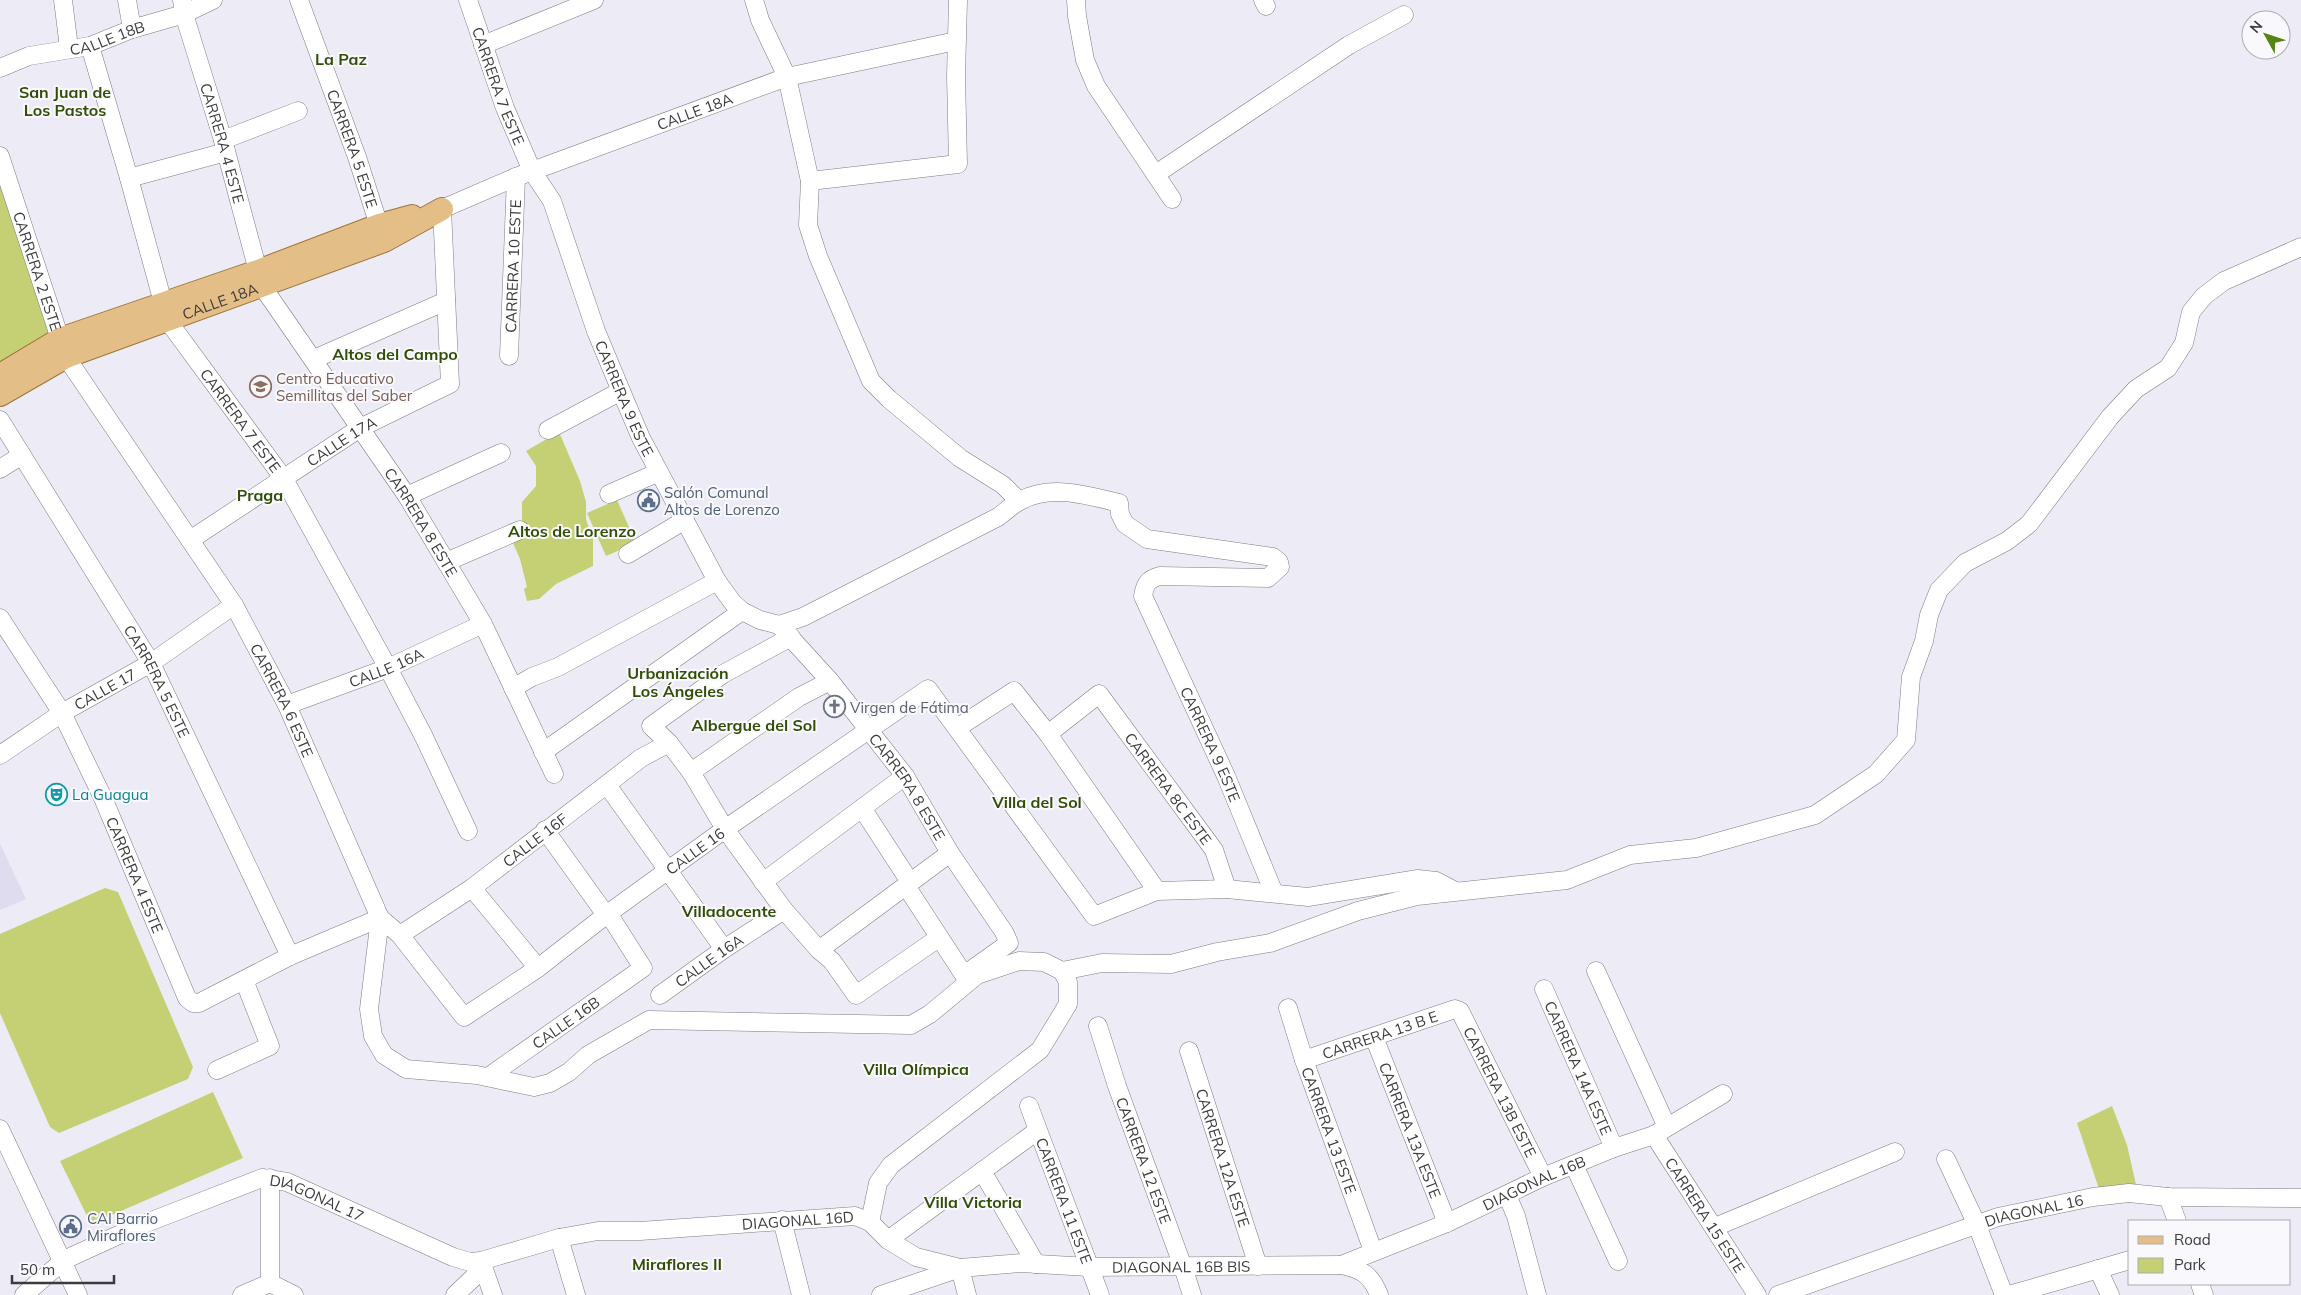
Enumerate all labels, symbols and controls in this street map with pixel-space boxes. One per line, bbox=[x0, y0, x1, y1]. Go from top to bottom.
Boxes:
north arrow bbox=[2241, 10, 2291, 60]
street label: CALLE 18B bbox=[68, 16, 147, 59]
text: N bbox=[2246, 17, 2266, 36]
street label: CARRERA 7 ESTE bbox=[468, 24, 529, 148]
district label: La Paz bbox=[315, 49, 367, 69]
street label: CARRERA 4 ESTE bbox=[196, 81, 249, 206]
district label: San Juan de Los Pastos bbox=[19, 82, 111, 120]
street label: CARRERA 5 ESTE bbox=[323, 87, 382, 210]
street label: CALLE 18A bbox=[654, 88, 735, 134]
street label: CARRERA 10 ESTE bbox=[500, 199, 525, 333]
street label: CARRERA 2 ESTE bbox=[9, 209, 66, 333]
street label: CALLE 18A bbox=[179, 278, 260, 323]
street label: CARRERA 9 ESTE bbox=[591, 337, 658, 460]
district label: Altos del Campo bbox=[332, 344, 458, 364]
street label: CARRERA 7 ESTE bbox=[196, 364, 285, 476]
place label: Centro Educativo Semillitas del Saber bbox=[276, 369, 413, 405]
school or university icon: Centro Educativo Semillitas del Saber bbox=[248, 375, 272, 399]
street label: CALLE 17A bbox=[303, 412, 379, 470]
street label: CARRERA 8 ESTE bbox=[381, 464, 462, 580]
place label: Salón Comunal Altos de Lorenzo bbox=[664, 483, 780, 519]
district label: Praga bbox=[237, 485, 283, 505]
public building icon: Salón Comunal Altos de Lorenzo bbox=[636, 489, 660, 513]
district label: Altos de Lorenzo bbox=[508, 521, 636, 541]
street label: CARRERA 5 ESTE bbox=[120, 621, 194, 741]
street label: CARRERA 6 ESTE bbox=[247, 640, 318, 760]
street label: CALLE 16A bbox=[346, 643, 427, 691]
district label: Urbanización Los Ángeles bbox=[627, 663, 729, 701]
street label: CALLE 17 bbox=[70, 664, 139, 714]
street label: CARRERA 9 ESTE bbox=[1177, 684, 1245, 805]
church icon: Virgen de Fátima bbox=[822, 695, 846, 719]
place label: Virgen de Fátima bbox=[850, 698, 969, 717]
district label: Albergue del Sol bbox=[692, 715, 816, 735]
street label: CARRERA 8C ESTE bbox=[1121, 728, 1216, 848]
street label: CARRERA 8 ESTE bbox=[865, 729, 950, 843]
theatre icon: La Guagua bbox=[44, 782, 68, 806]
place label: La Guagua bbox=[72, 785, 148, 804]
district label: Villa del Sol bbox=[991, 792, 1082, 812]
street label: CALLE 16F bbox=[498, 809, 571, 871]
street label: CARRERA 4 ESTE bbox=[102, 814, 168, 936]
street label: CALLE 16 bbox=[662, 823, 728, 878]
district label: Villadocente bbox=[681, 901, 776, 921]
street label: CALLE 16A bbox=[671, 930, 747, 991]
street label: CALLE 16B bbox=[528, 992, 603, 1053]
street label: CARRERA 14A ESTE bbox=[1541, 998, 1617, 1138]
street label: CARRERA 13 B E bbox=[1320, 1006, 1440, 1063]
street label: CARRERA 13B ESTE bbox=[1460, 1023, 1541, 1160]
district label: Villa Olímpica bbox=[862, 1059, 969, 1079]
street label: CARRERA 13A ESTE bbox=[1375, 1059, 1446, 1201]
street label: CARRERA 13 ESTE bbox=[1298, 1064, 1361, 1196]
street label: CARRERA 12A ESTE bbox=[1192, 1086, 1254, 1229]
street label: CARRERA 12 ESTE bbox=[1112, 1094, 1176, 1226]
street label: CARRERA 11 ESTE bbox=[1032, 1135, 1097, 1267]
street label: DIAGONAL 16B bbox=[1479, 1151, 1588, 1214]
street label: CARRERA 15 ESTE bbox=[1661, 1154, 1750, 1276]
street label: DIAGONAL 17 bbox=[268, 1170, 367, 1225]
street label: DIAGONAL 16 bbox=[1982, 1190, 2085, 1231]
district label: Villa Victoria bbox=[923, 1192, 1022, 1212]
street label: DIAGONAL 16D bbox=[741, 1207, 854, 1233]
place label: CAI Barrio Miraflores bbox=[87, 1209, 158, 1245]
public building icon: CAI Barrio Miraflores bbox=[59, 1215, 83, 1239]
legend bbox=[2128, 1220, 2291, 1285]
text: Road bbox=[2174, 1230, 2211, 1249]
scale bar bbox=[12, 1252, 115, 1284]
district label: Miraflores II bbox=[632, 1254, 722, 1274]
text: Park bbox=[2174, 1255, 2206, 1274]
street label: DIAGONAL 16B BIS bbox=[1112, 1256, 1251, 1276]
text: 50 m bbox=[20, 1260, 55, 1279]

